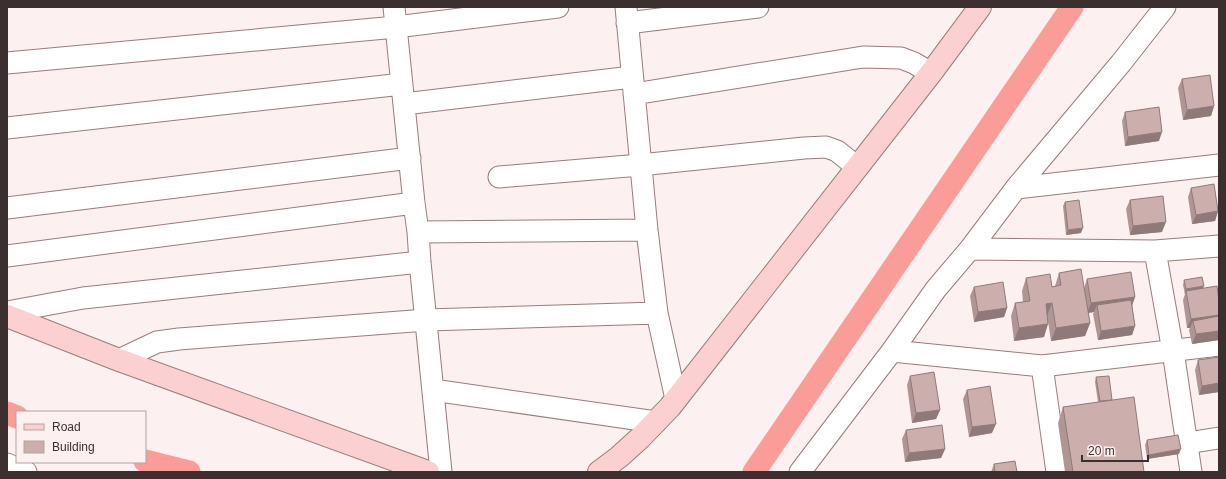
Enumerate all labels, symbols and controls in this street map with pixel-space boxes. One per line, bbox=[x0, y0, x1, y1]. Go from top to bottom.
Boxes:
legend bbox=[16, 411, 146, 463]
text: Road bbox=[52, 420, 81, 434]
scale bar bbox=[1082, 437, 1148, 463]
text: Building bbox=[52, 440, 95, 454]
text: 20 m bbox=[1088, 444, 1115, 458]

